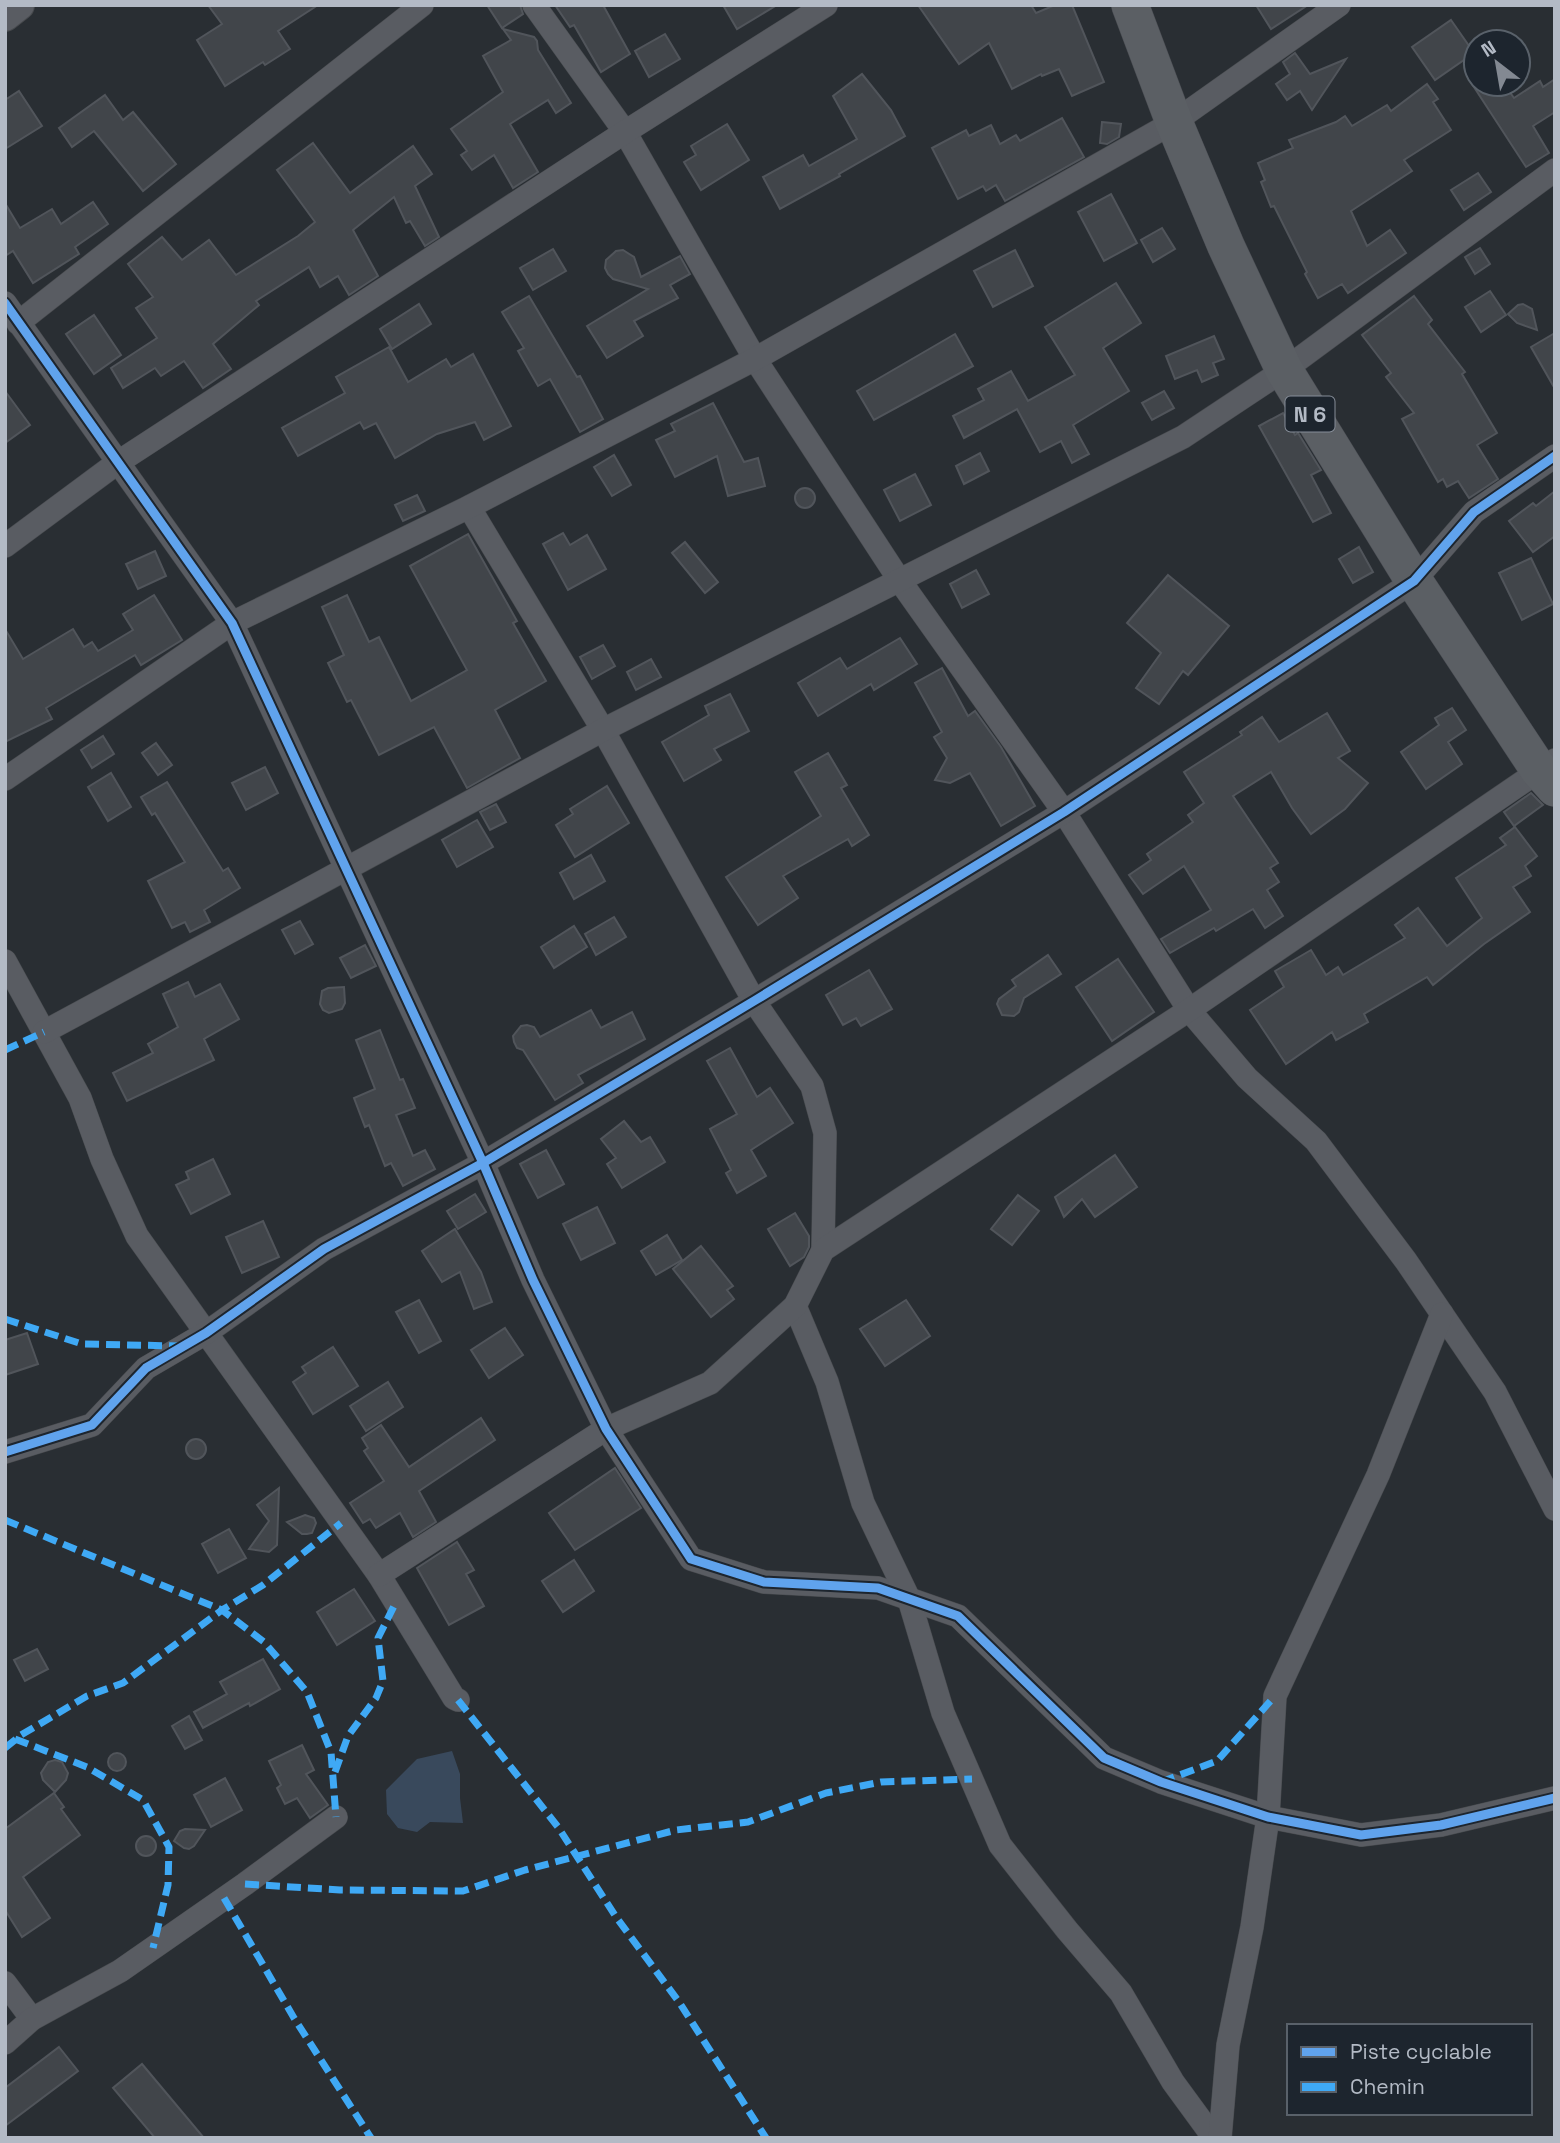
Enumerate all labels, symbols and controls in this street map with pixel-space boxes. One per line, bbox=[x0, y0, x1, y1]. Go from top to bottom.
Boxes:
north arrow bbox=[1462, 28, 1532, 98]
text: N bbox=[1477, 35, 1500, 63]
road number: N 6 bbox=[1286, 396, 1334, 432]
legend bbox=[1287, 2024, 1532, 2115]
text: Piste cyclable bbox=[1350, 2038, 1492, 2065]
text: Chemin bbox=[1350, 2073, 1425, 2100]

